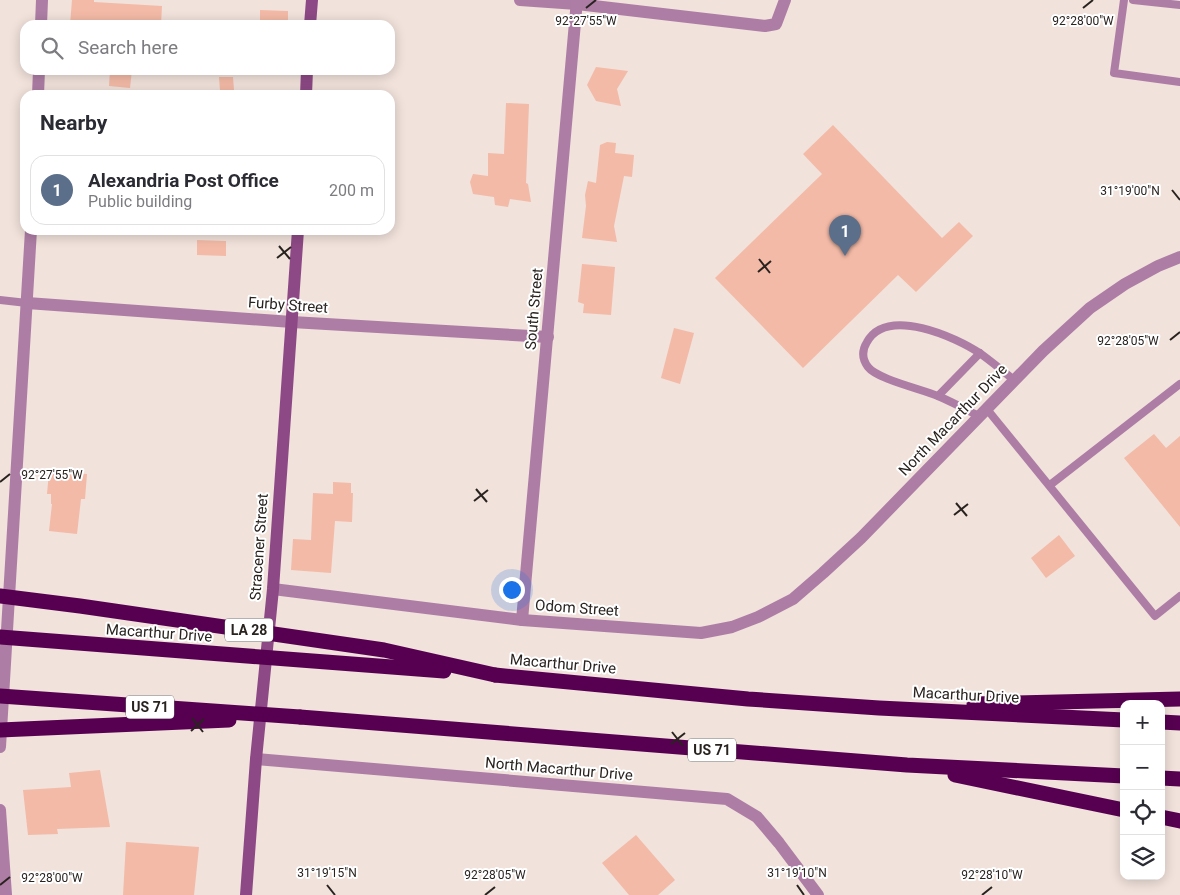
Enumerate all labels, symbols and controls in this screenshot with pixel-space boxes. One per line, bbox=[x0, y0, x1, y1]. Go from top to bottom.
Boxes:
text: 92°27'55"W bbox=[555, 14, 617, 28]
text: 92°28'00"W bbox=[1052, 14, 1114, 28]
search box bbox=[20, 20, 395, 75]
icon: search bbox=[38, 34, 66, 62]
text: Search here bbox=[78, 36, 178, 59]
text: Nearby bbox=[40, 111, 107, 135]
text: Alexandria Post Office bbox=[88, 169, 279, 192]
text: 1 bbox=[52, 181, 62, 200]
text: 200 m bbox=[329, 181, 374, 200]
text: 31°19'00"N bbox=[1100, 184, 1160, 198]
text: Public building bbox=[88, 192, 192, 211]
pin: 1 bbox=[829, 215, 861, 256]
street label: South Street bbox=[521, 267, 547, 351]
street label: Furby Street bbox=[247, 293, 329, 317]
text: 92°28'05"W bbox=[1097, 334, 1159, 348]
street label: North Macarthur Drive bbox=[895, 360, 1011, 480]
text: 92°27'55"W bbox=[21, 468, 83, 482]
street label: Stracener Street bbox=[246, 493, 272, 601]
your location bbox=[499, 577, 525, 603]
street label: Odom Street bbox=[535, 596, 620, 620]
road number: LA 28 bbox=[225, 618, 273, 642]
street label: Macarthur Drive bbox=[105, 620, 213, 646]
street label: Macarthur Drive bbox=[509, 650, 617, 678]
street label: Macarthur Drive bbox=[912, 683, 1020, 707]
road number: US 71 bbox=[126, 696, 174, 719]
map controls bbox=[1120, 700, 1165, 880]
button: + bbox=[1120, 700, 1165, 745]
road number: US 71 bbox=[688, 738, 736, 762]
button: − bbox=[1120, 745, 1165, 790]
street label: North Macarthur Drive bbox=[484, 754, 634, 784]
button: locate bbox=[1120, 790, 1165, 835]
button: layers bbox=[1120, 835, 1165, 880]
text: 31°19'15"N bbox=[297, 866, 357, 880]
text: 31°19'10"N bbox=[767, 866, 827, 880]
text: 92°28'05"W bbox=[464, 868, 526, 882]
text: 92°28'10"W bbox=[961, 868, 1023, 882]
text: 92°28'00"W bbox=[21, 871, 83, 885]

